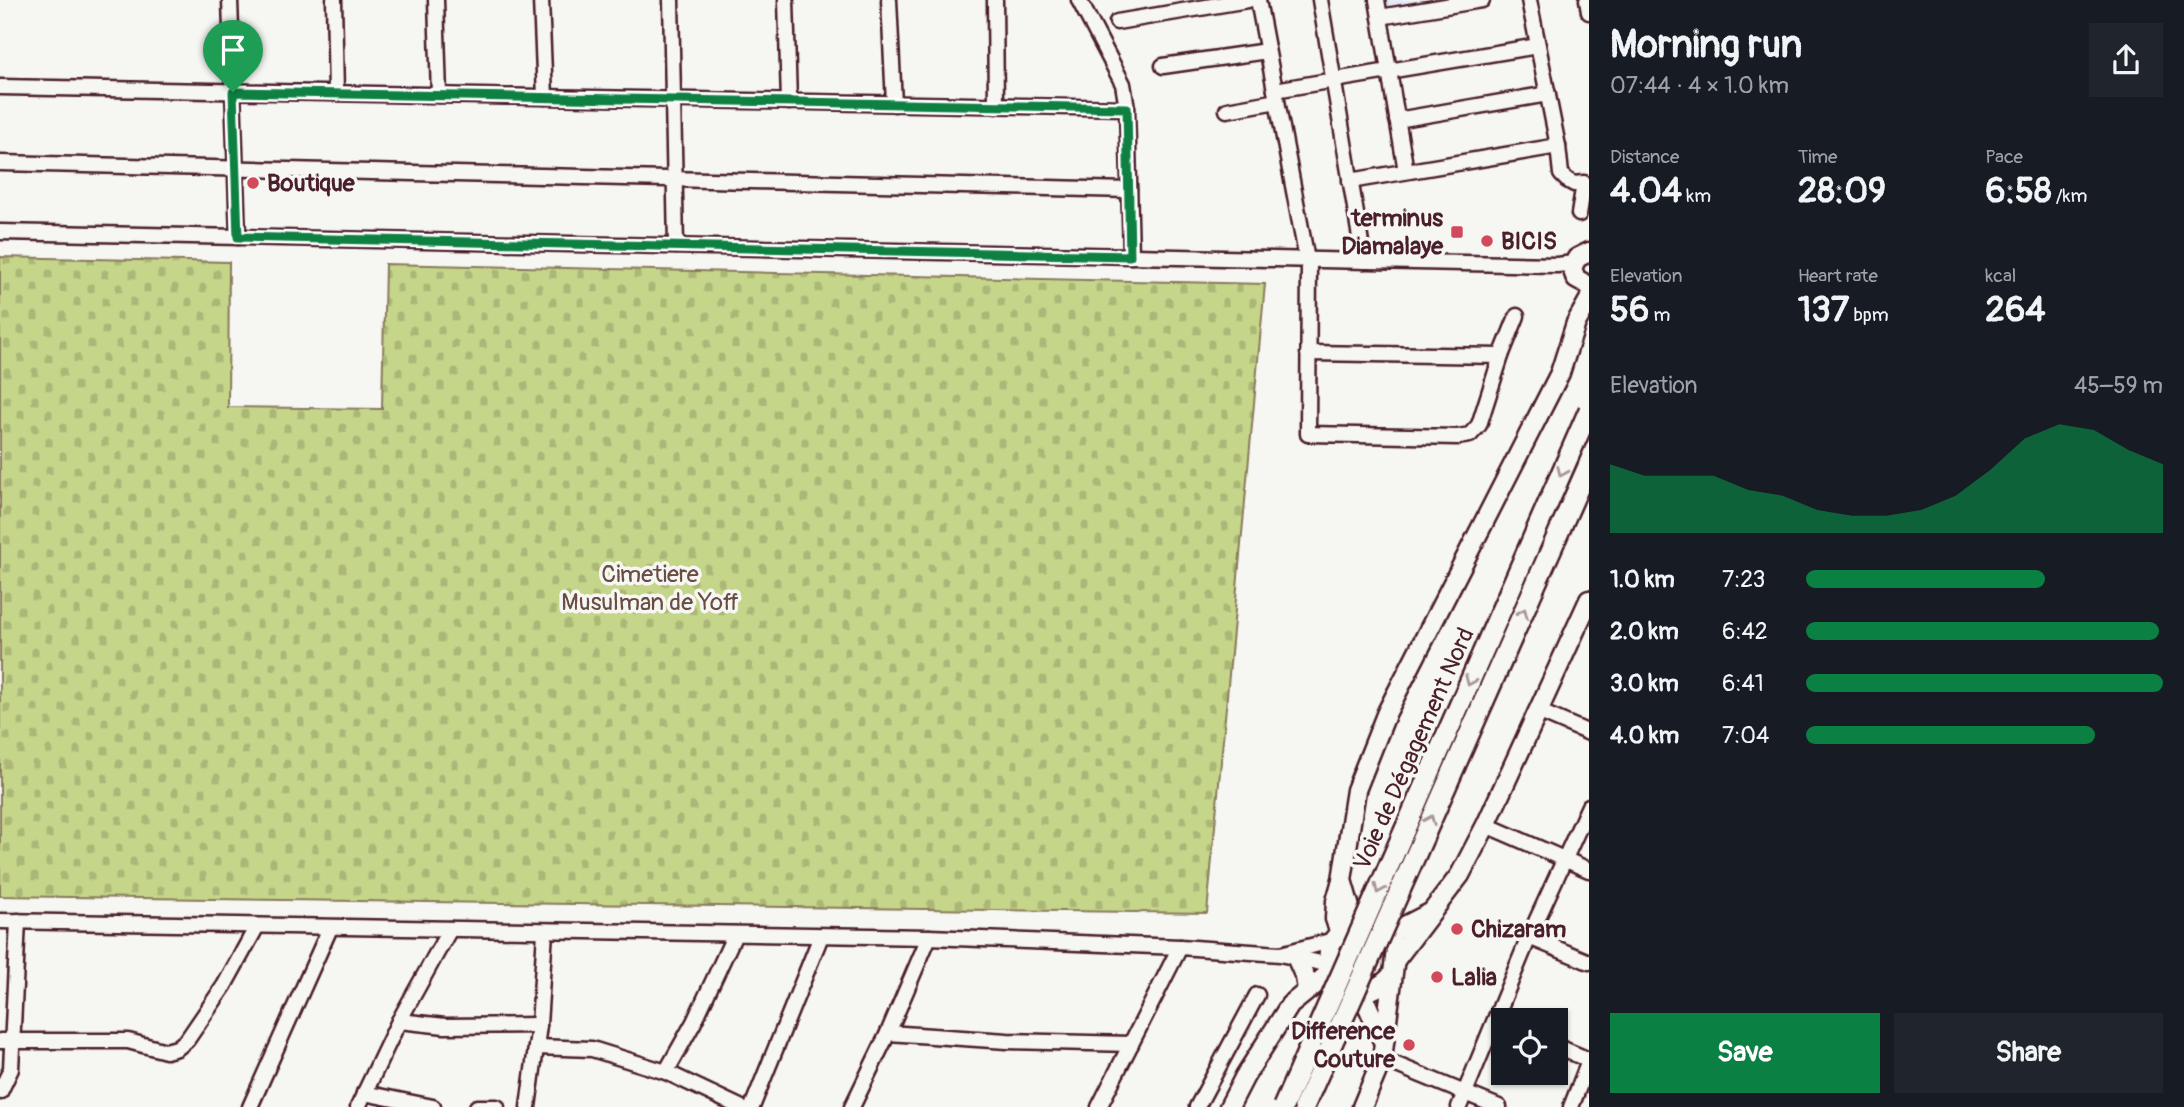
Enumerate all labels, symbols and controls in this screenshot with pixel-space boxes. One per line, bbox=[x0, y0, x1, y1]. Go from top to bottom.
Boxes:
pin bbox=[203, 20, 263, 92]
text: Morning run bbox=[1610, 21, 1802, 69]
button: share bbox=[2089, 23, 2163, 97]
icon: arrive bbox=[214, 31, 252, 69]
text: 07:44 · 4 × 1.0 km bbox=[1610, 71, 1789, 100]
text: Distance bbox=[1610, 145, 1679, 169]
text: Time bbox=[1798, 145, 1837, 169]
text: Pace bbox=[1985, 145, 2023, 169]
place label: Boutique bbox=[267, 169, 356, 198]
text: 4.04 bbox=[1610, 169, 1682, 213]
text: 28:09 bbox=[1798, 169, 1886, 213]
text: 6:58 bbox=[1985, 169, 2052, 213]
marker: Boutique bbox=[245, 175, 261, 191]
text: km bbox=[1682, 184, 1711, 208]
text: /km bbox=[2052, 184, 2087, 208]
place label: terminus Diamalaye bbox=[1341, 204, 1444, 261]
marker: terminus Diamalaye bbox=[1449, 224, 1465, 240]
place label: BICIS bbox=[1501, 227, 1557, 256]
marker: BICIS bbox=[1479, 233, 1495, 249]
text: Elevation bbox=[1610, 264, 1682, 288]
text: Heart rate bbox=[1798, 264, 1878, 288]
text: kcal bbox=[1985, 264, 2016, 288]
text: 56 bbox=[1610, 288, 1649, 332]
text: 137 bbox=[1798, 288, 1849, 332]
text: 264 bbox=[1985, 288, 2046, 332]
text: m bbox=[1649, 303, 1670, 327]
text: bpm bbox=[1849, 303, 1889, 327]
text: Elevation bbox=[1610, 371, 1698, 400]
text: 45–59 m bbox=[2074, 371, 2163, 400]
one-way arrow bbox=[1556, 465, 1570, 477]
park label: Cimetiere Musulman de Yoff bbox=[561, 560, 739, 617]
text: 1.0 km bbox=[1610, 565, 1675, 594]
text: 7:23 bbox=[1722, 565, 1765, 594]
one-way arrow bbox=[1515, 607, 1529, 620]
text: 2.0 km bbox=[1610, 617, 1679, 646]
text: 6:42 bbox=[1722, 617, 1768, 646]
street label: Voie de Dégagement Nord bbox=[1347, 623, 1481, 875]
text: 3.0 km bbox=[1610, 669, 1679, 698]
text: 6:41 bbox=[1722, 669, 1764, 698]
one-way arrow bbox=[1464, 673, 1478, 686]
text: 4.0 km bbox=[1610, 721, 1679, 750]
text: 7:04 bbox=[1722, 721, 1769, 750]
one-way arrow bbox=[1422, 815, 1436, 828]
one-way arrow bbox=[1373, 882, 1387, 894]
place label: Chizaram bbox=[1471, 915, 1566, 944]
marker: Chizaram bbox=[1449, 921, 1465, 937]
place label: Lalia bbox=[1451, 963, 1497, 992]
marker: Lalia bbox=[1429, 969, 1445, 985]
map controls bbox=[1491, 1008, 1568, 1085]
button: locate bbox=[1491, 1008, 1568, 1085]
button: Save bbox=[1610, 1013, 1880, 1093]
button: Share bbox=[1894, 1013, 2163, 1093]
place label: Difference Couture bbox=[1291, 1017, 1396, 1074]
marker: Difference Couture bbox=[1401, 1037, 1417, 1053]

